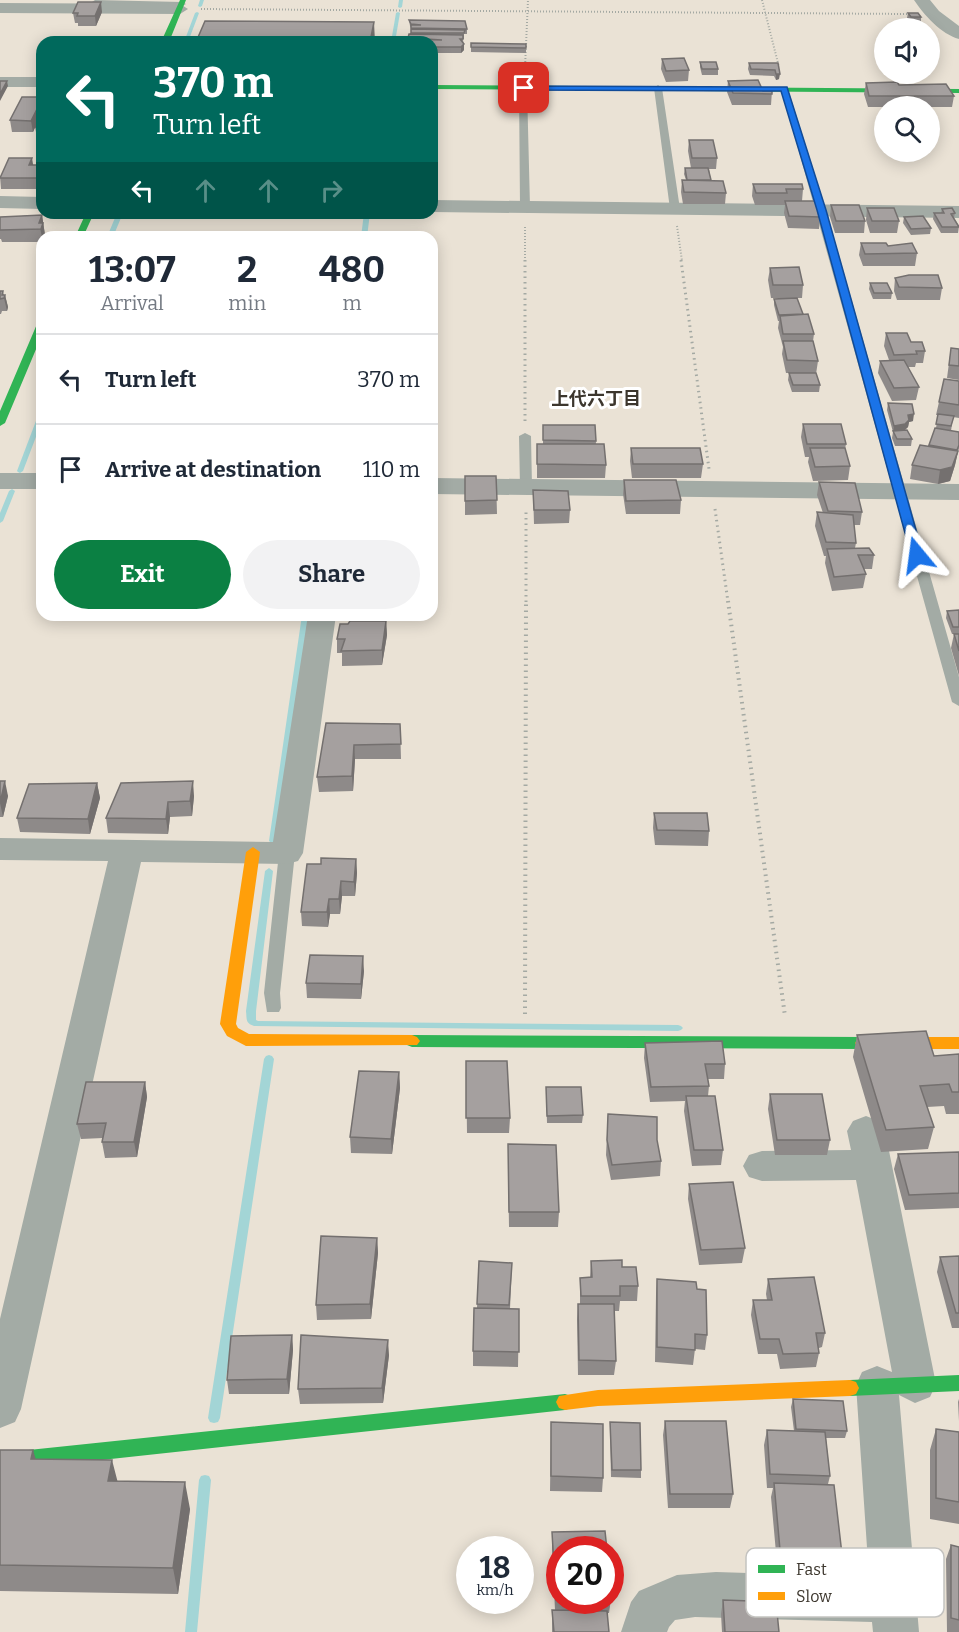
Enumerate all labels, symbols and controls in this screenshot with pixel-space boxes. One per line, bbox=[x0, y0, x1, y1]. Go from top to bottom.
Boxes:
map controls bbox=[874, 18, 940, 162]
button: sound bbox=[874, 18, 940, 84]
text: 370 m bbox=[153, 58, 273, 108]
icon: left bbox=[54, 60, 132, 138]
pin bbox=[498, 62, 549, 113]
icon: arrive bbox=[507, 71, 540, 104]
button: search bbox=[874, 96, 940, 162]
text: Turn left bbox=[153, 109, 261, 141]
icon: left bbox=[126, 174, 159, 207]
icon: ahead bbox=[189, 174, 222, 207]
icon: ahead bbox=[252, 174, 285, 207]
icon: right bbox=[315, 174, 348, 207]
text: 13:07 bbox=[89, 248, 176, 292]
text: 2 bbox=[237, 248, 257, 292]
text: 480 bbox=[319, 248, 385, 292]
text: Arrival bbox=[100, 291, 164, 315]
text: min bbox=[228, 291, 266, 315]
text: m bbox=[342, 291, 362, 315]
icon: left bbox=[54, 363, 87, 396]
text: Turn left bbox=[105, 366, 197, 393]
text: 370 m bbox=[357, 366, 420, 393]
district label: 上代六丁目 bbox=[551, 388, 641, 410]
icon: arrive bbox=[54, 453, 87, 486]
text: Arrive at destination bbox=[105, 456, 321, 483]
text: 110 m bbox=[363, 456, 420, 483]
position arrow bbox=[885, 523, 949, 587]
button: Exit bbox=[54, 540, 231, 609]
button: Share bbox=[243, 540, 420, 609]
speed limit sign: 20 bbox=[546, 1536, 624, 1614]
legend bbox=[746, 1548, 944, 1617]
text: 18 bbox=[479, 1550, 511, 1586]
text: Fast bbox=[796, 1560, 827, 1579]
text: km/h bbox=[476, 1581, 514, 1599]
text: Slow bbox=[796, 1587, 832, 1606]

